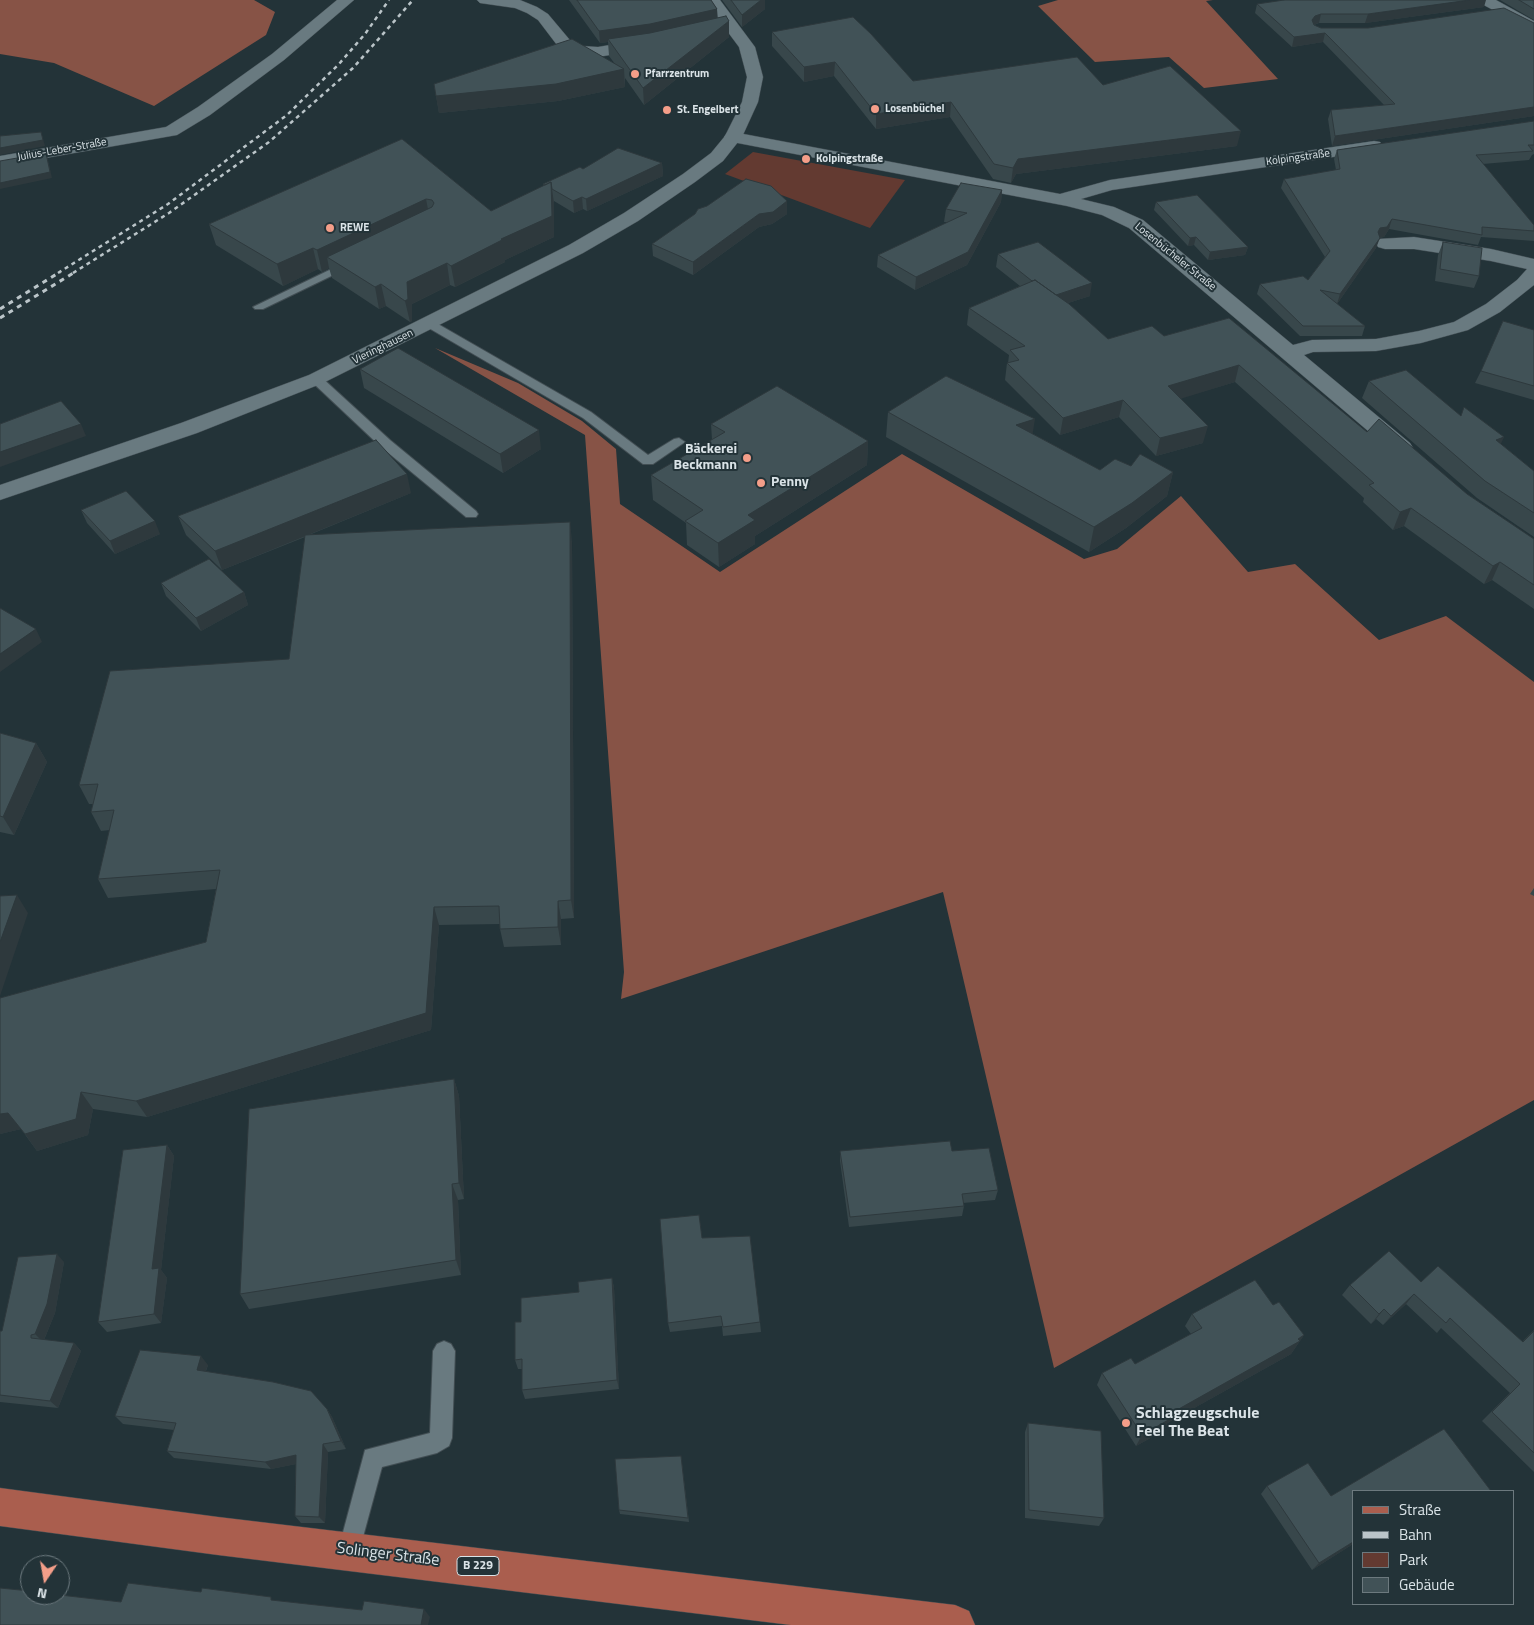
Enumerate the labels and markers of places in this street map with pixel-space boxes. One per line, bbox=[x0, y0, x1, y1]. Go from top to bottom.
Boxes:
place label: Pfarrzentrum bbox=[645, 67, 709, 81]
marker: Pfarrzentrum bbox=[629, 68, 641, 80]
place label: Losenbüchel bbox=[885, 102, 945, 116]
place label: St. Engelbert bbox=[677, 103, 738, 117]
marker: Losenbüchel bbox=[869, 103, 881, 115]
marker: St. Engelbert bbox=[661, 104, 673, 116]
place label: Kolpingstraße bbox=[816, 152, 883, 166]
marker: Kolpingstraße bbox=[800, 153, 812, 165]
place label: REWE bbox=[340, 221, 369, 235]
marker: REWE bbox=[324, 222, 336, 234]
place label: Bäckerei Beckmann bbox=[673, 442, 737, 474]
marker: Bäckerei Beckmann bbox=[741, 452, 753, 464]
place label: Penny bbox=[771, 475, 809, 491]
marker: Penny bbox=[755, 477, 767, 489]
place label: Schlagzeugschule Feel The Beat bbox=[1136, 1404, 1259, 1442]
marker: Schlagzeugschule Feel The Beat bbox=[1120, 1417, 1132, 1429]

